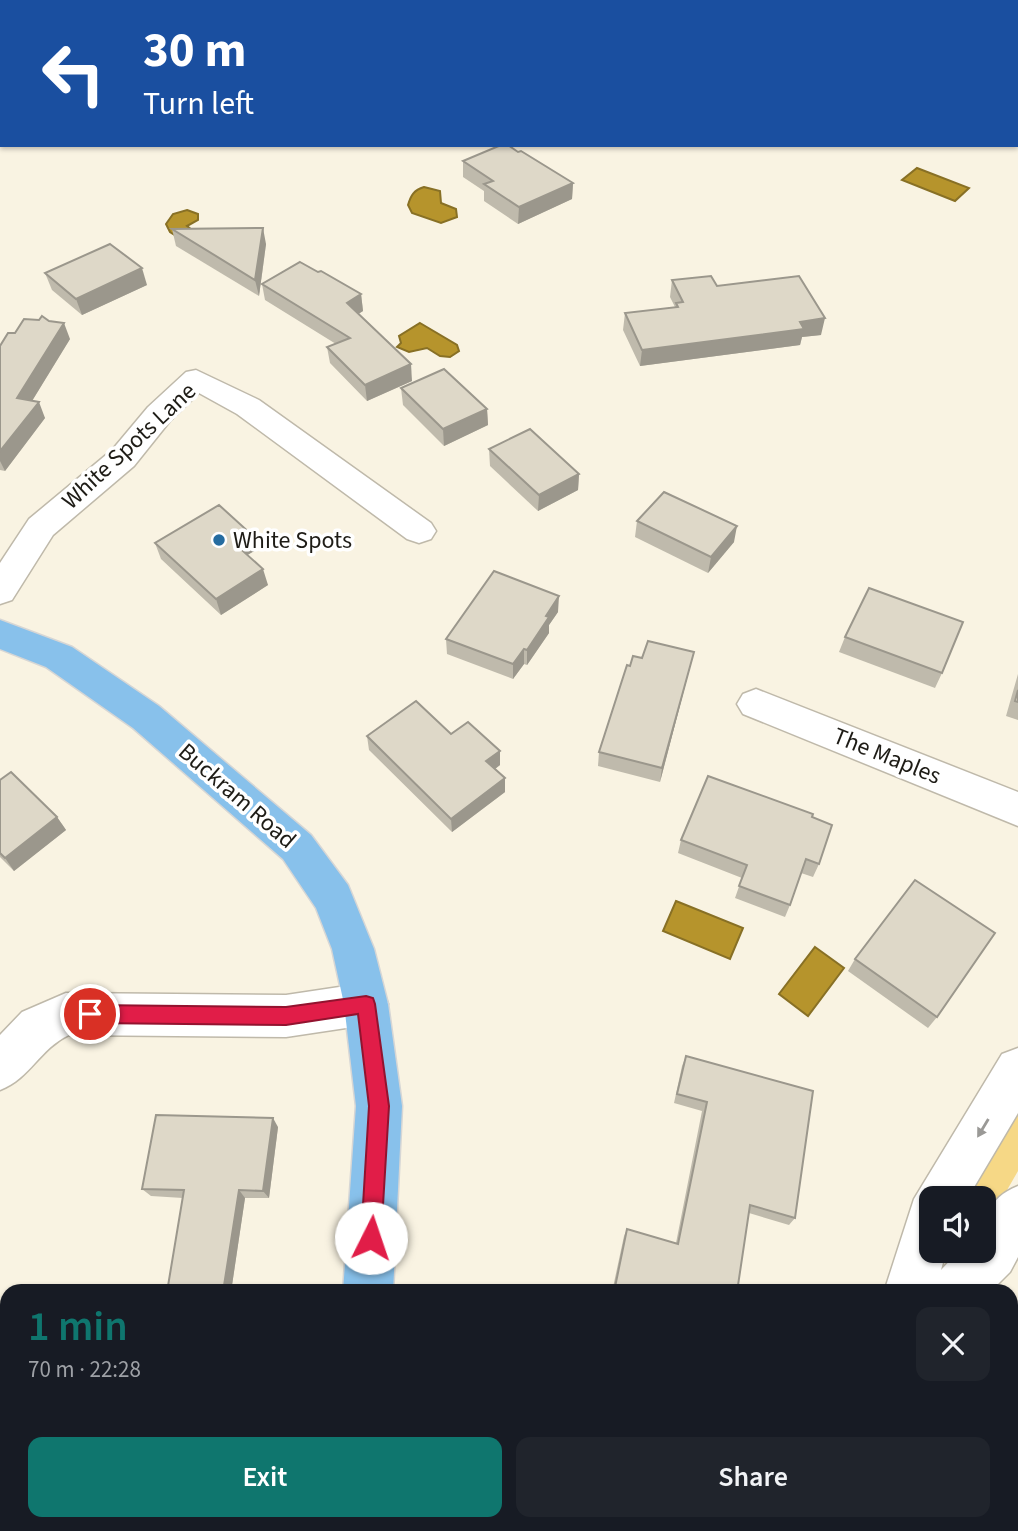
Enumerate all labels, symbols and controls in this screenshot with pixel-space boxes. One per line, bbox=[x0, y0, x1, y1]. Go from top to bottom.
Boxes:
text: 30 m bbox=[143, 16, 247, 86]
icon: left bbox=[28, 28, 119, 119]
text: Turn left bbox=[143, 81, 254, 127]
street label: White Spots Lane bbox=[54, 374, 204, 518]
place label: White Spots bbox=[233, 523, 352, 558]
marker: White Spots bbox=[211, 532, 227, 548]
street label: The Maples bbox=[828, 719, 946, 793]
street label: Buckram Road bbox=[170, 735, 304, 857]
pin bbox=[60, 984, 120, 1044]
icon: arrive bbox=[71, 995, 109, 1033]
one-way arrow bbox=[976, 1119, 989, 1138]
map controls bbox=[919, 1186, 996, 1263]
button: sound bbox=[919, 1186, 996, 1263]
position arrow bbox=[334, 1201, 408, 1275]
text: 1 min bbox=[28, 1297, 128, 1357]
button: close bbox=[916, 1307, 990, 1381]
text: 70 m · 22:28 bbox=[28, 1353, 141, 1386]
button: Exit bbox=[28, 1437, 502, 1517]
button: Share bbox=[516, 1437, 990, 1517]

